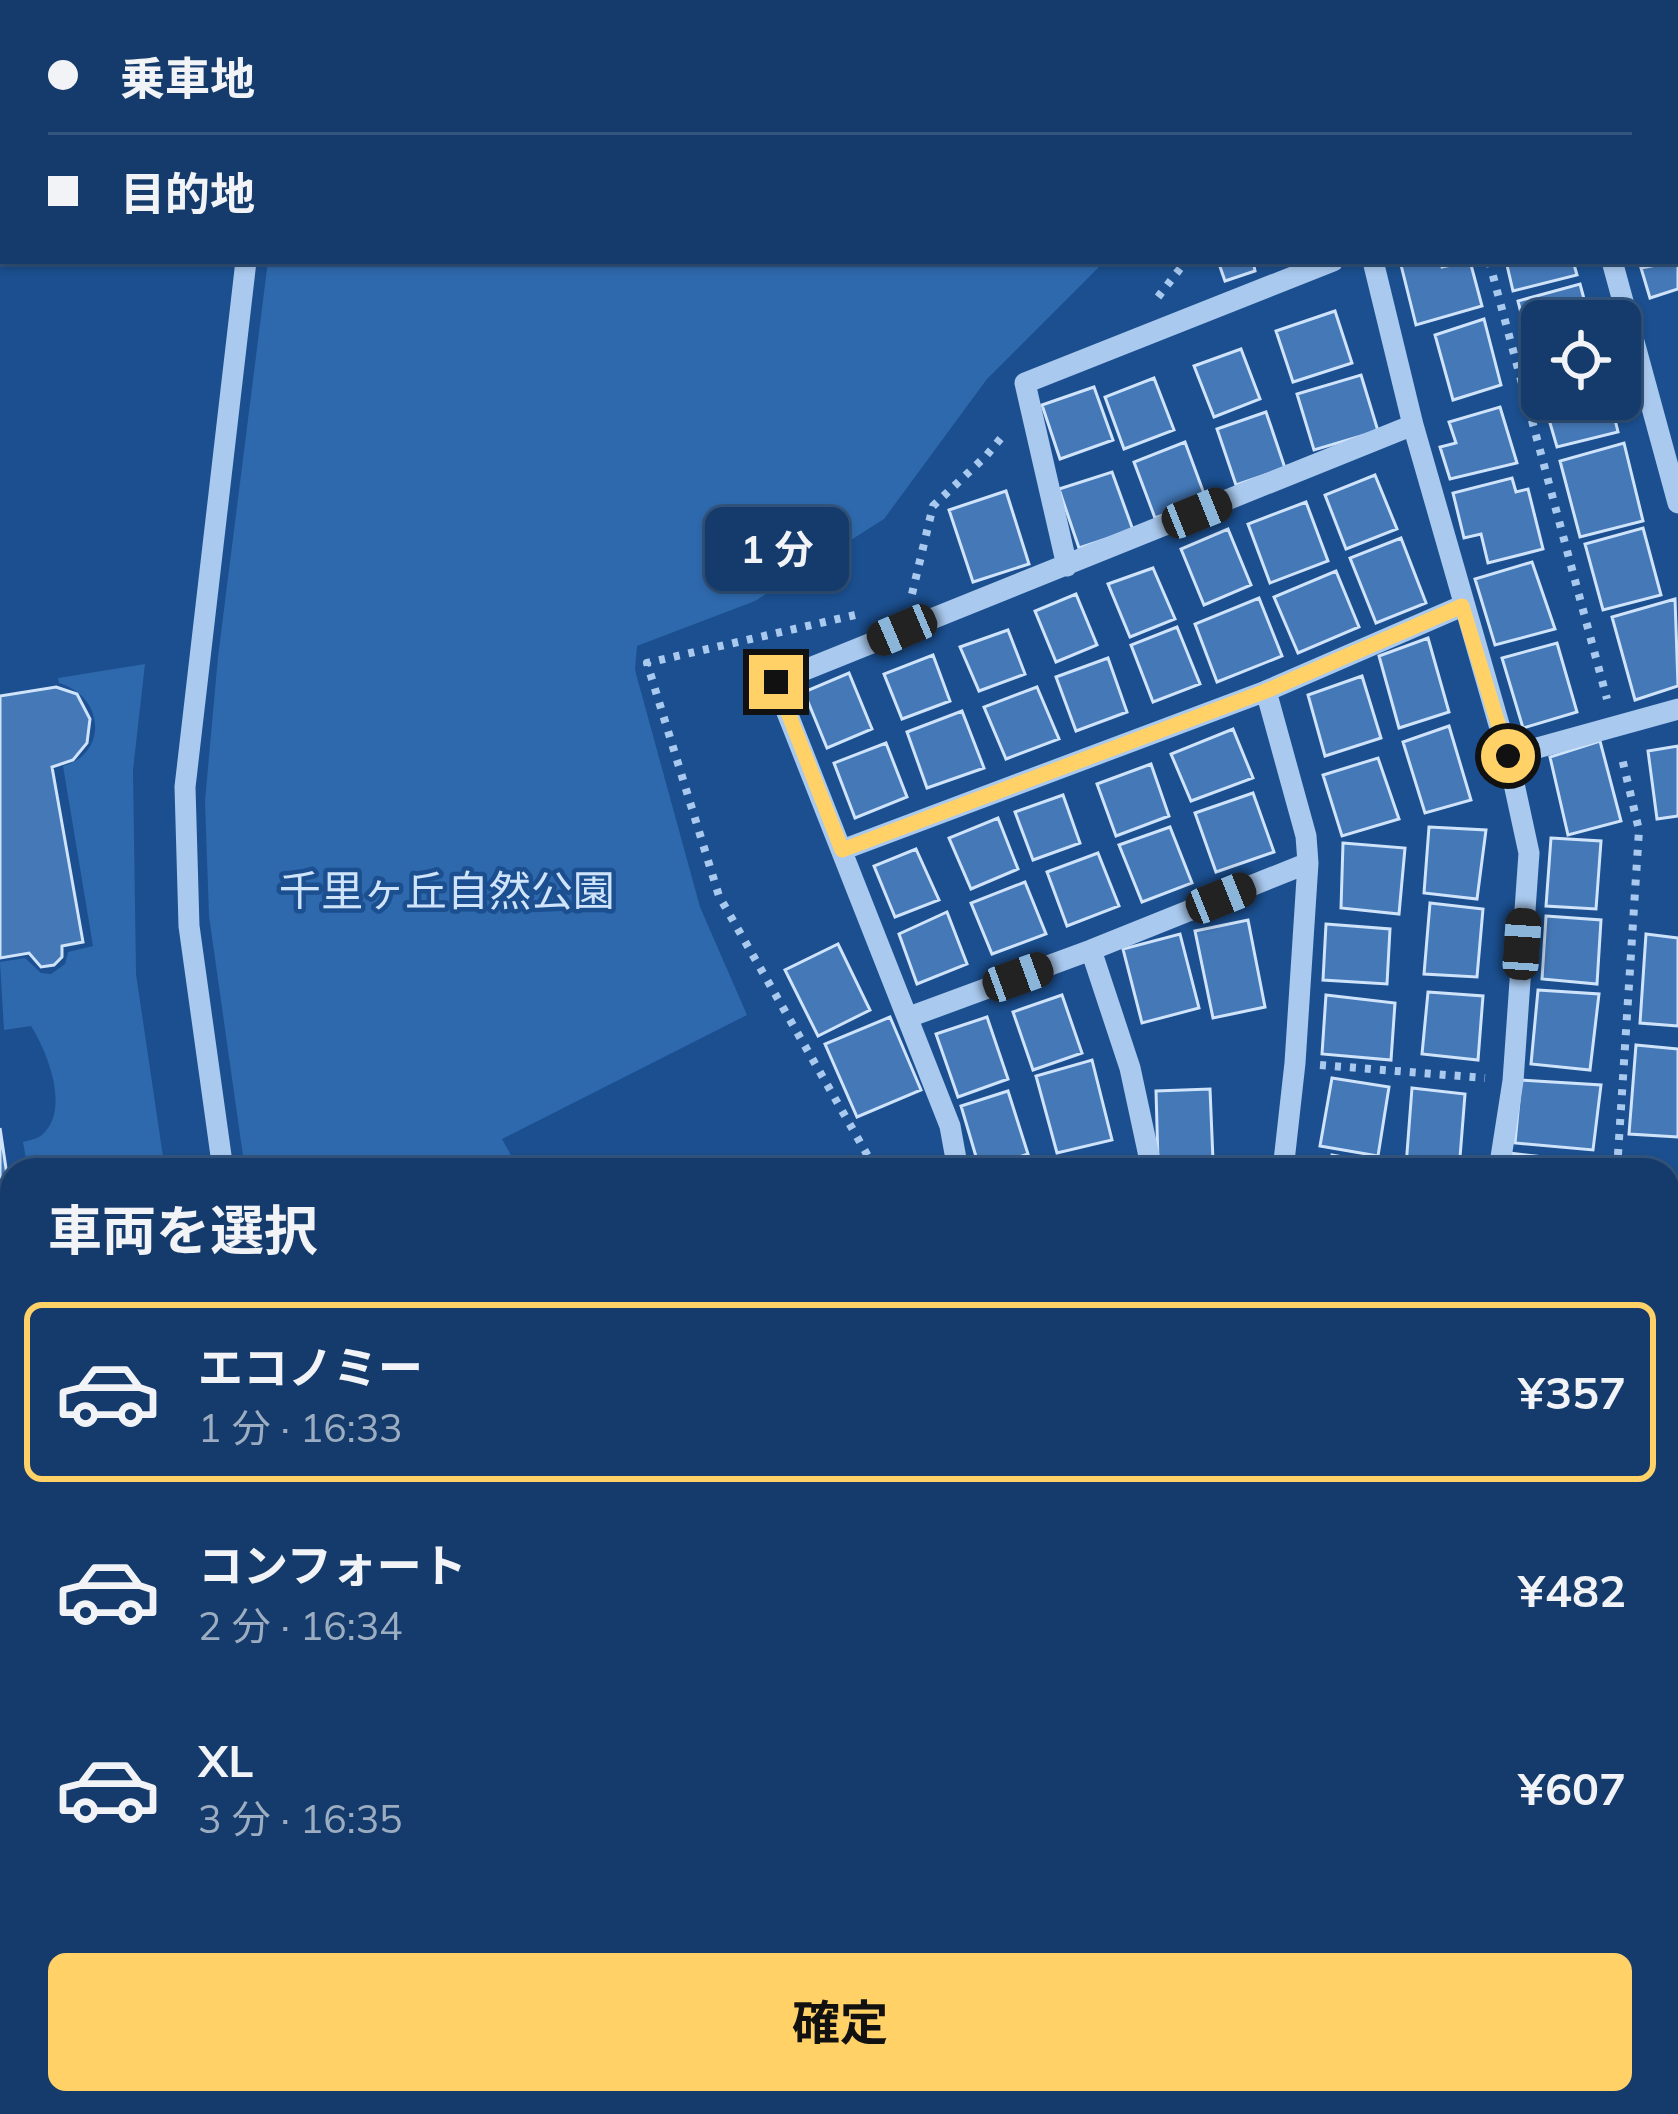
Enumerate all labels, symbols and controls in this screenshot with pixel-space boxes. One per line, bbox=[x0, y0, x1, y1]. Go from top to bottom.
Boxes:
text: 乗車地 bbox=[120, 50, 255, 106]
text: 目的地 bbox=[120, 165, 255, 221]
map controls bbox=[1521, 300, 1641, 420]
button: locate bbox=[1521, 300, 1641, 420]
car bbox=[1157, 483, 1237, 543]
callout: 1 分 bbox=[704, 508, 848, 592]
text: 1 分 bbox=[740, 524, 814, 573]
car bbox=[862, 599, 942, 661]
route end bbox=[749, 655, 803, 709]
route start bbox=[1481, 729, 1535, 783]
park label: 千里ヶ丘自然公園 bbox=[279, 864, 615, 917]
car bbox=[1181, 868, 1261, 928]
car bbox=[1502, 907, 1542, 981]
car bbox=[978, 948, 1058, 1006]
text: 車両を選択 bbox=[48, 1196, 318, 1264]
icon: car bbox=[54, 1338, 162, 1446]
text: エコノミー bbox=[198, 1339, 423, 1395]
text: ¥357 bbox=[1518, 1364, 1626, 1420]
text: 1 分 · 16:33 bbox=[198, 1403, 402, 1452]
icon: car bbox=[54, 1536, 162, 1644]
text: コンフォート bbox=[198, 1537, 467, 1593]
text: ¥482 bbox=[1518, 1562, 1626, 1618]
text: 2 分 · 16:34 bbox=[198, 1601, 402, 1650]
text: XL bbox=[198, 1732, 253, 1788]
icon: car bbox=[54, 1734, 162, 1842]
text: ¥607 bbox=[1518, 1760, 1626, 1816]
text: 3 分 · 16:35 bbox=[198, 1794, 402, 1843]
button: 確定 bbox=[48, 1953, 1632, 2091]

